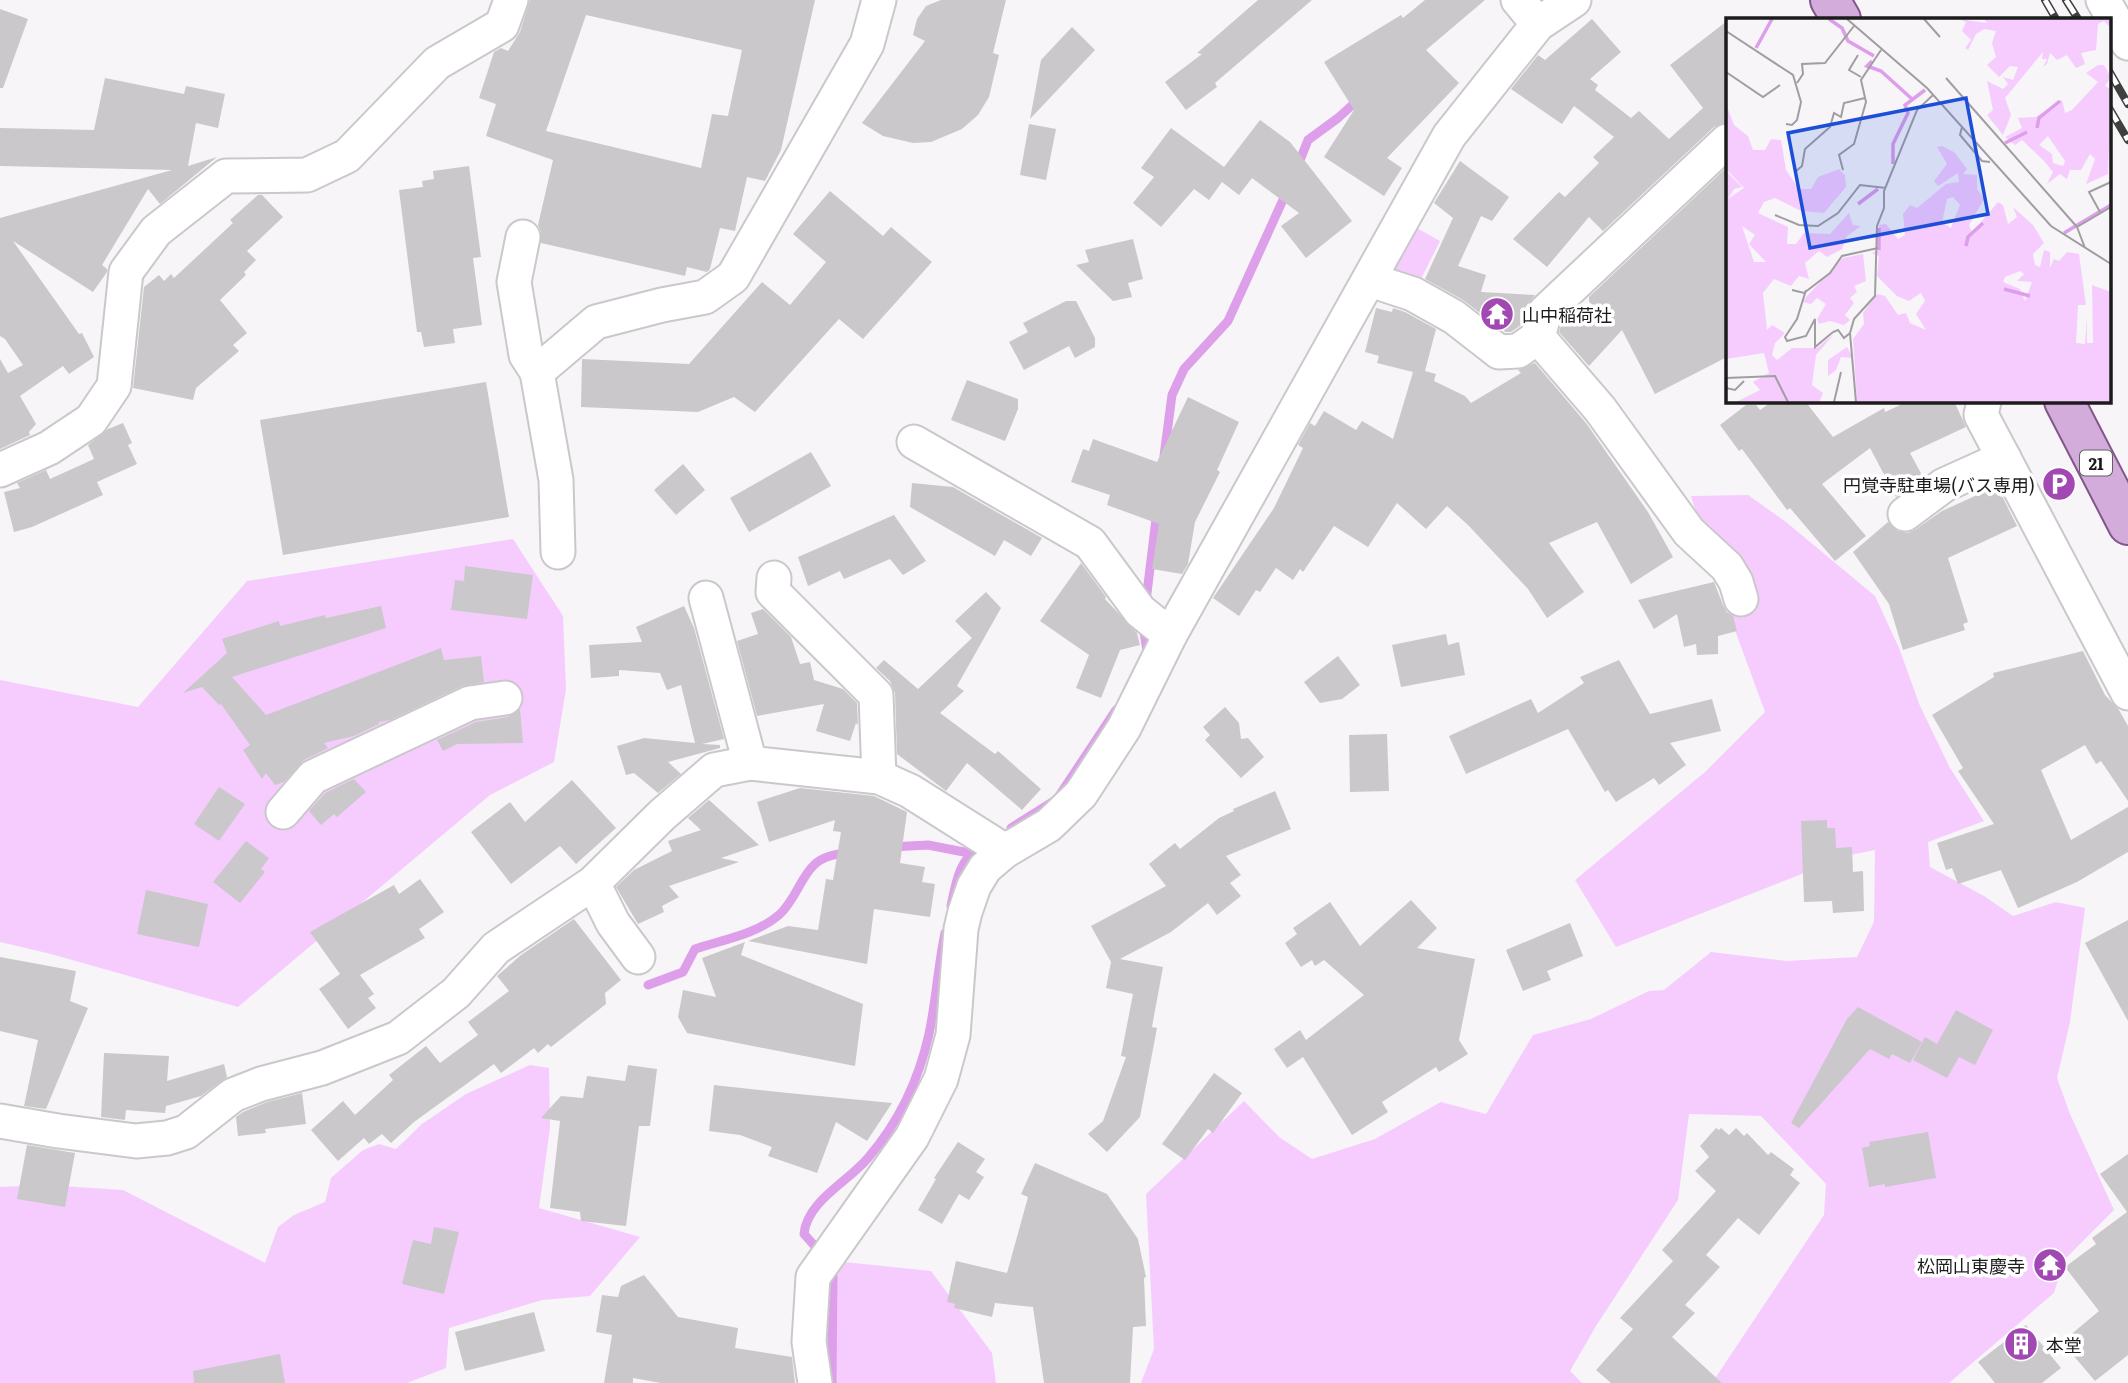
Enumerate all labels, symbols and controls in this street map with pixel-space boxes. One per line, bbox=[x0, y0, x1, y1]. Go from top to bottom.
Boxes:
inset map bbox=[1726, 18, 2110, 402]
temple icon: 山中稲荷社 bbox=[1478, 295, 1516, 333]
place label: 山中稲荷社 bbox=[1522, 301, 1612, 328]
road number: 21 bbox=[2080, 450, 2112, 476]
parking icon: 円覚寺駐車場(バス専用) bbox=[2040, 465, 2078, 503]
place label: 円覚寺駐車場(バス専用) bbox=[1843, 471, 2035, 498]
temple icon: 松岡山東慶寺 bbox=[2031, 1246, 2069, 1284]
place label: 松岡山東慶寺 bbox=[1917, 1252, 2025, 1279]
building icon: 本堂 bbox=[2002, 1325, 2040, 1363]
place label: 本堂 bbox=[2046, 1331, 2082, 1358]

